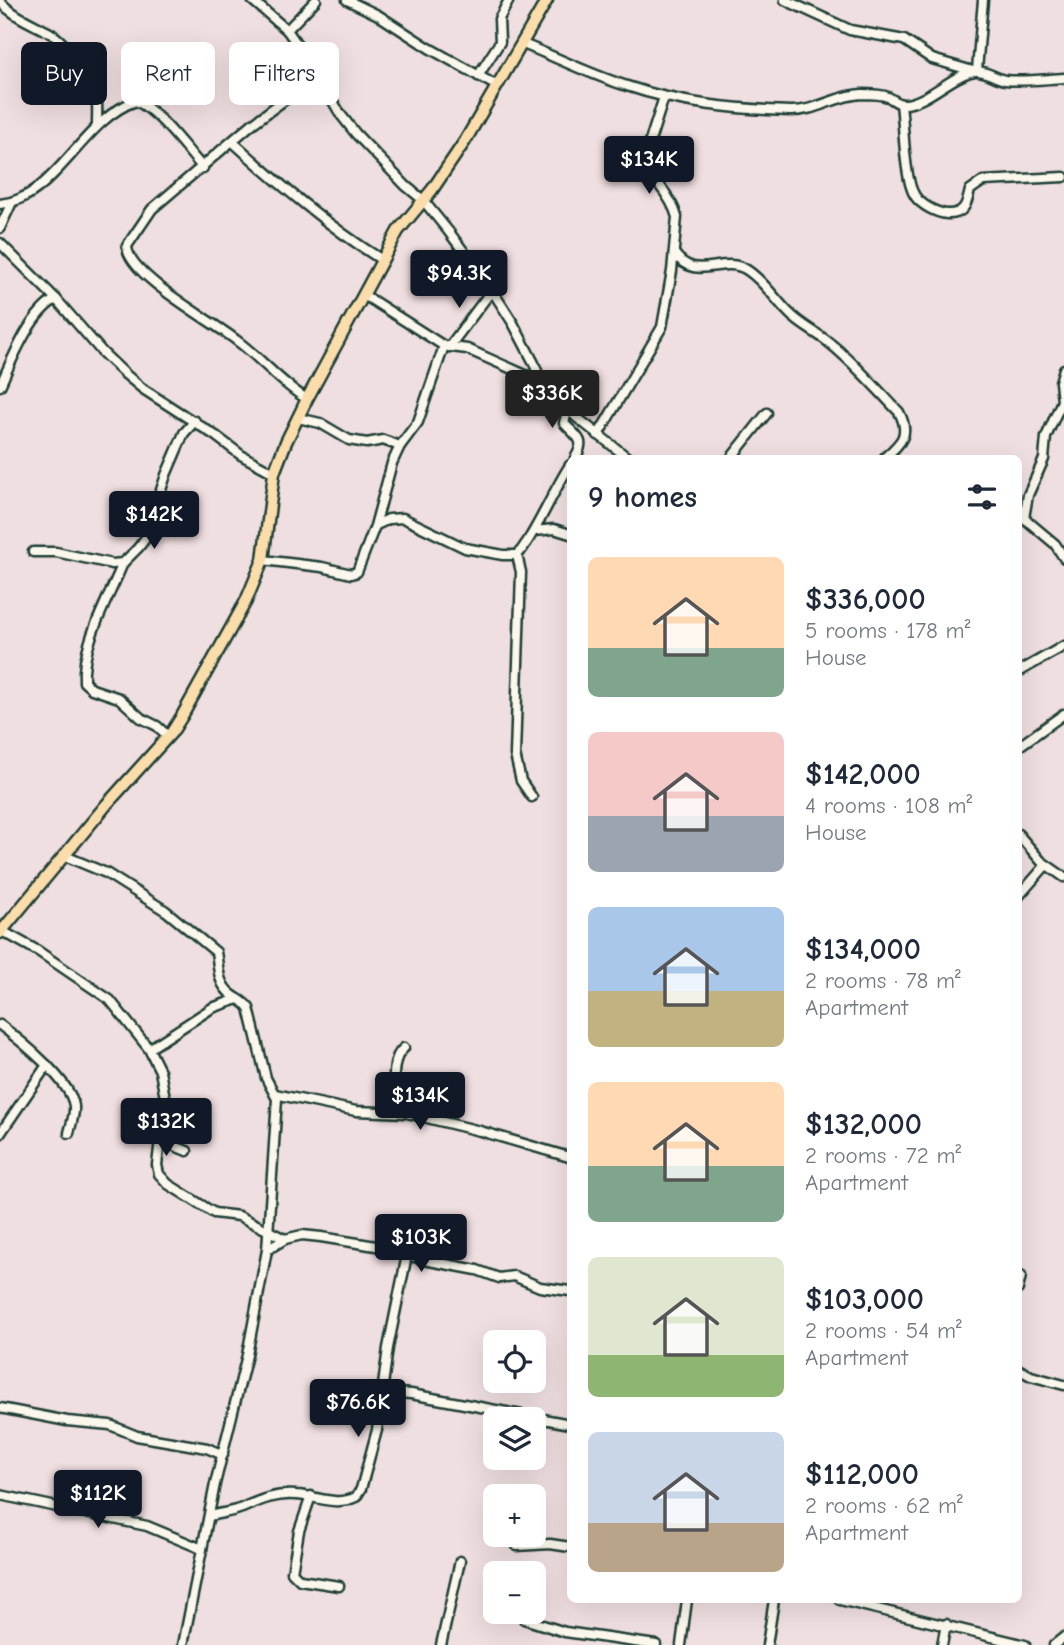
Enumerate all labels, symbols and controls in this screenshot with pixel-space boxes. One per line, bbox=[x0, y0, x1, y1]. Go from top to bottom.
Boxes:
chip: Buy bbox=[21, 42, 107, 105]
chip: Rent bbox=[121, 42, 215, 105]
chip: Filters bbox=[229, 42, 339, 105]
pin: $134K bbox=[600, 136, 698, 196]
text: $134K bbox=[620, 145, 678, 172]
pin: $94.3K bbox=[402, 250, 516, 310]
text: $94.3K bbox=[426, 259, 492, 286]
pin: $336K bbox=[503, 370, 601, 430]
text: $336K bbox=[521, 379, 583, 406]
icon: filters bbox=[963, 478, 1001, 516]
text: 9 homes bbox=[588, 480, 697, 515]
pin: $142K bbox=[105, 491, 203, 551]
text: $142K bbox=[125, 500, 183, 527]
text: $336,000 bbox=[805, 582, 926, 617]
icon: home bbox=[644, 585, 728, 669]
text: 5 rooms · 178 m² bbox=[805, 617, 970, 644]
text: House bbox=[805, 644, 867, 671]
text: $142,000 bbox=[805, 757, 921, 792]
icon: home bbox=[644, 760, 728, 844]
text: 4 rooms · 108 m² bbox=[805, 792, 972, 819]
text: House bbox=[805, 819, 867, 846]
text: $134,000 bbox=[805, 932, 921, 967]
icon: home bbox=[644, 935, 728, 1019]
text: 2 rooms · 78 m² bbox=[805, 967, 961, 994]
text: Apartment bbox=[805, 994, 908, 1021]
pin: $134K bbox=[371, 1072, 469, 1132]
text: $134K bbox=[391, 1081, 449, 1108]
pin: $132K bbox=[117, 1098, 215, 1158]
text: $132K bbox=[137, 1107, 195, 1134]
text: $132,000 bbox=[805, 1107, 922, 1142]
icon: home bbox=[644, 1110, 728, 1194]
text: 2 rooms · 72 m² bbox=[805, 1142, 961, 1169]
text: Apartment bbox=[805, 1169, 908, 1196]
pin: $103K bbox=[372, 1214, 470, 1274]
text: $103K bbox=[391, 1223, 451, 1250]
text: $103,000 bbox=[805, 1282, 924, 1317]
icon: home bbox=[644, 1285, 728, 1369]
text: 2 rooms · 54 m² bbox=[805, 1317, 962, 1344]
map controls bbox=[483, 1330, 546, 1624]
button: locate bbox=[483, 1330, 546, 1393]
text: Apartment bbox=[805, 1344, 908, 1371]
pin: $76.6K bbox=[301, 1380, 415, 1439]
text: $76.6K bbox=[326, 1388, 390, 1415]
button: layers bbox=[483, 1407, 546, 1470]
text: $112,000 bbox=[805, 1457, 919, 1492]
icon: home bbox=[644, 1460, 728, 1544]
pin: $112K bbox=[49, 1470, 147, 1530]
text: $112K bbox=[70, 1479, 126, 1506]
button: + bbox=[483, 1484, 546, 1547]
text: 2 rooms · 62 m² bbox=[805, 1492, 963, 1519]
text: Apartment bbox=[805, 1519, 908, 1546]
button: − bbox=[483, 1561, 546, 1624]

